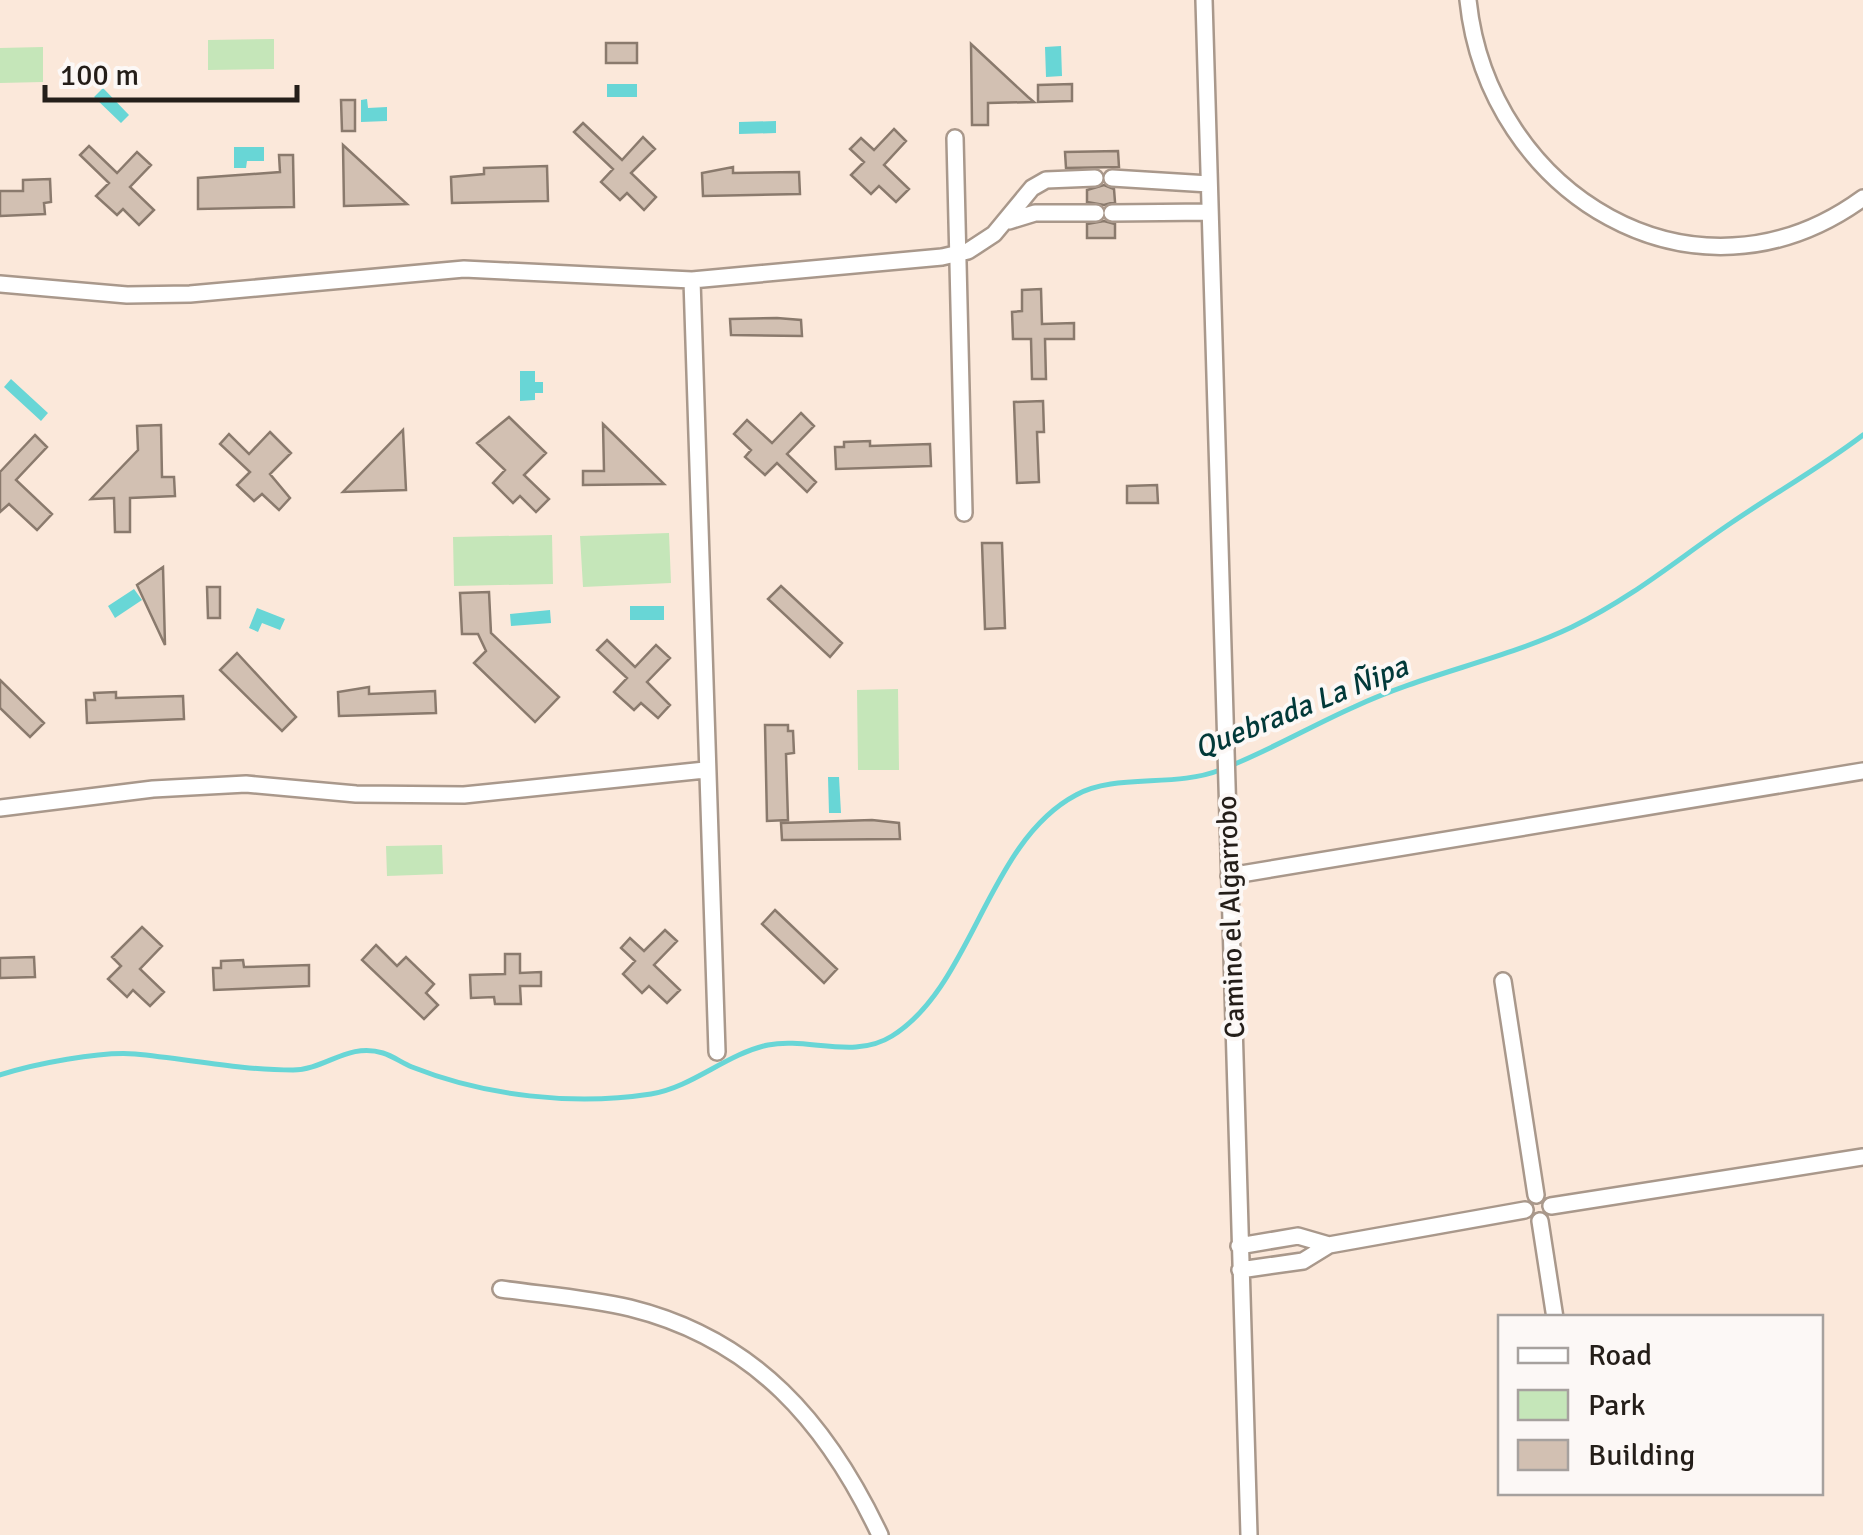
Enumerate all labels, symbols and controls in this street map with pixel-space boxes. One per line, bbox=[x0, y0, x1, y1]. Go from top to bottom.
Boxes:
scale bar bbox=[45, 40, 298, 102]
text: 100 m bbox=[60, 57, 139, 94]
water label: Quebrada La Ñipa bbox=[1189, 647, 1414, 767]
street label: Camino el Algarrobo bbox=[1210, 795, 1252, 1039]
legend bbox=[1498, 1315, 1823, 1495]
text: Road bbox=[1588, 1337, 1652, 1374]
text: Park bbox=[1588, 1387, 1646, 1424]
text: Building bbox=[1588, 1437, 1695, 1474]

